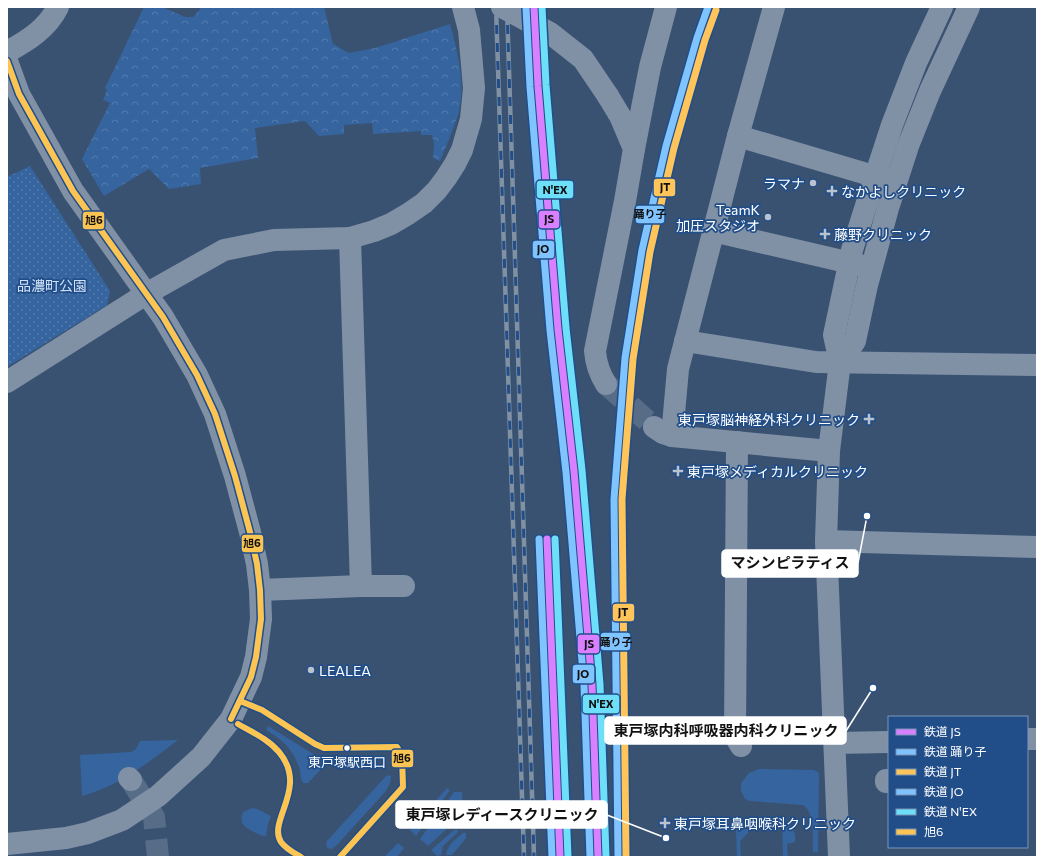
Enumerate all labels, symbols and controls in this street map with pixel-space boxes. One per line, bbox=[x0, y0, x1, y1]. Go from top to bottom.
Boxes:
place label: ラマナ bbox=[763, 175, 805, 192]
line badge: JT bbox=[653, 178, 676, 197]
marker: ラマナ bbox=[808, 178, 818, 188]
line badge: N'EX bbox=[536, 180, 574, 199]
text: JT bbox=[660, 180, 670, 194]
text: N'EX bbox=[542, 183, 568, 196]
place label: なかよしクリニック bbox=[841, 183, 966, 200]
marker: なかよしクリニック bbox=[826, 185, 838, 197]
place label: TeamK 加圧スタジオ bbox=[676, 201, 760, 234]
line badge: 踊り子 bbox=[635, 205, 665, 224]
text: 踊り子 bbox=[634, 207, 667, 220]
line badge: JS bbox=[538, 210, 560, 229]
line badge: 旭6 bbox=[82, 211, 105, 230]
text: JS bbox=[544, 212, 554, 226]
marker: TeamK 加圧スタジオ bbox=[763, 212, 773, 222]
text: 旭6 bbox=[85, 213, 103, 226]
place label: 藤野クリニック bbox=[834, 226, 932, 243]
marker: 藤野クリニック bbox=[819, 228, 831, 240]
line badge: JO bbox=[532, 240, 555, 259]
text: JO bbox=[537, 242, 549, 256]
park label: 品濃町公園 bbox=[17, 277, 87, 294]
place label: 東戸塚脳神経外科クリニック bbox=[678, 411, 860, 428]
marker: 東戸塚脳神経外科クリニック bbox=[863, 413, 875, 425]
place label: 東戸塚メディカルクリニック bbox=[687, 463, 868, 480]
marker: 東戸塚メディカルクリニック bbox=[672, 465, 684, 477]
line badge: 旭6 bbox=[241, 534, 264, 553]
text: 旭6 bbox=[243, 536, 261, 549]
callout: マシンピラティス bbox=[722, 550, 858, 577]
text: マシンピラティス bbox=[730, 553, 850, 571]
line badge: JT bbox=[612, 603, 635, 622]
text: JT bbox=[618, 605, 628, 619]
line badge: 踊り子 bbox=[600, 632, 631, 651]
line badge: JS bbox=[577, 634, 600, 654]
text: 踊り子 bbox=[600, 635, 633, 648]
text: JS bbox=[584, 637, 594, 651]
place label: LEALEA bbox=[319, 662, 371, 679]
line badge: JO bbox=[572, 664, 595, 684]
marker: LEALEA bbox=[306, 665, 316, 675]
text: JO bbox=[577, 667, 589, 681]
line badge: N'EX bbox=[582, 694, 620, 714]
text: N'EX bbox=[588, 697, 614, 710]
legend bbox=[888, 716, 1028, 848]
callout: 東戸塚内科呼吸器内科クリニック bbox=[605, 717, 846, 744]
text: 東戸塚内科呼吸器内科クリニック bbox=[613, 721, 839, 739]
text: 鉄道 JS bbox=[924, 724, 961, 739]
marker: 東戸塚駅西口 bbox=[342, 743, 352, 753]
text: 鉄道 踊り子 bbox=[924, 744, 986, 758]
line badge: 旭6 bbox=[391, 749, 414, 768]
text: 旭6 bbox=[393, 751, 411, 764]
place label: 東戸塚駅西口 bbox=[308, 754, 386, 770]
text: 鉄道 JT bbox=[924, 764, 962, 779]
text: 鉄道 JO bbox=[924, 784, 964, 799]
callout: 東戸塚レディースクリニック bbox=[396, 801, 607, 828]
text: 鉄道 N'EX bbox=[924, 804, 977, 818]
text: 東戸塚レディースクリニック bbox=[405, 805, 599, 823]
place label: 東戸塚耳鼻咽喉科クリニック bbox=[674, 815, 856, 832]
marker: 東戸塚耳鼻咽喉科クリニック bbox=[659, 817, 671, 829]
text: 旭6 bbox=[924, 824, 943, 838]

